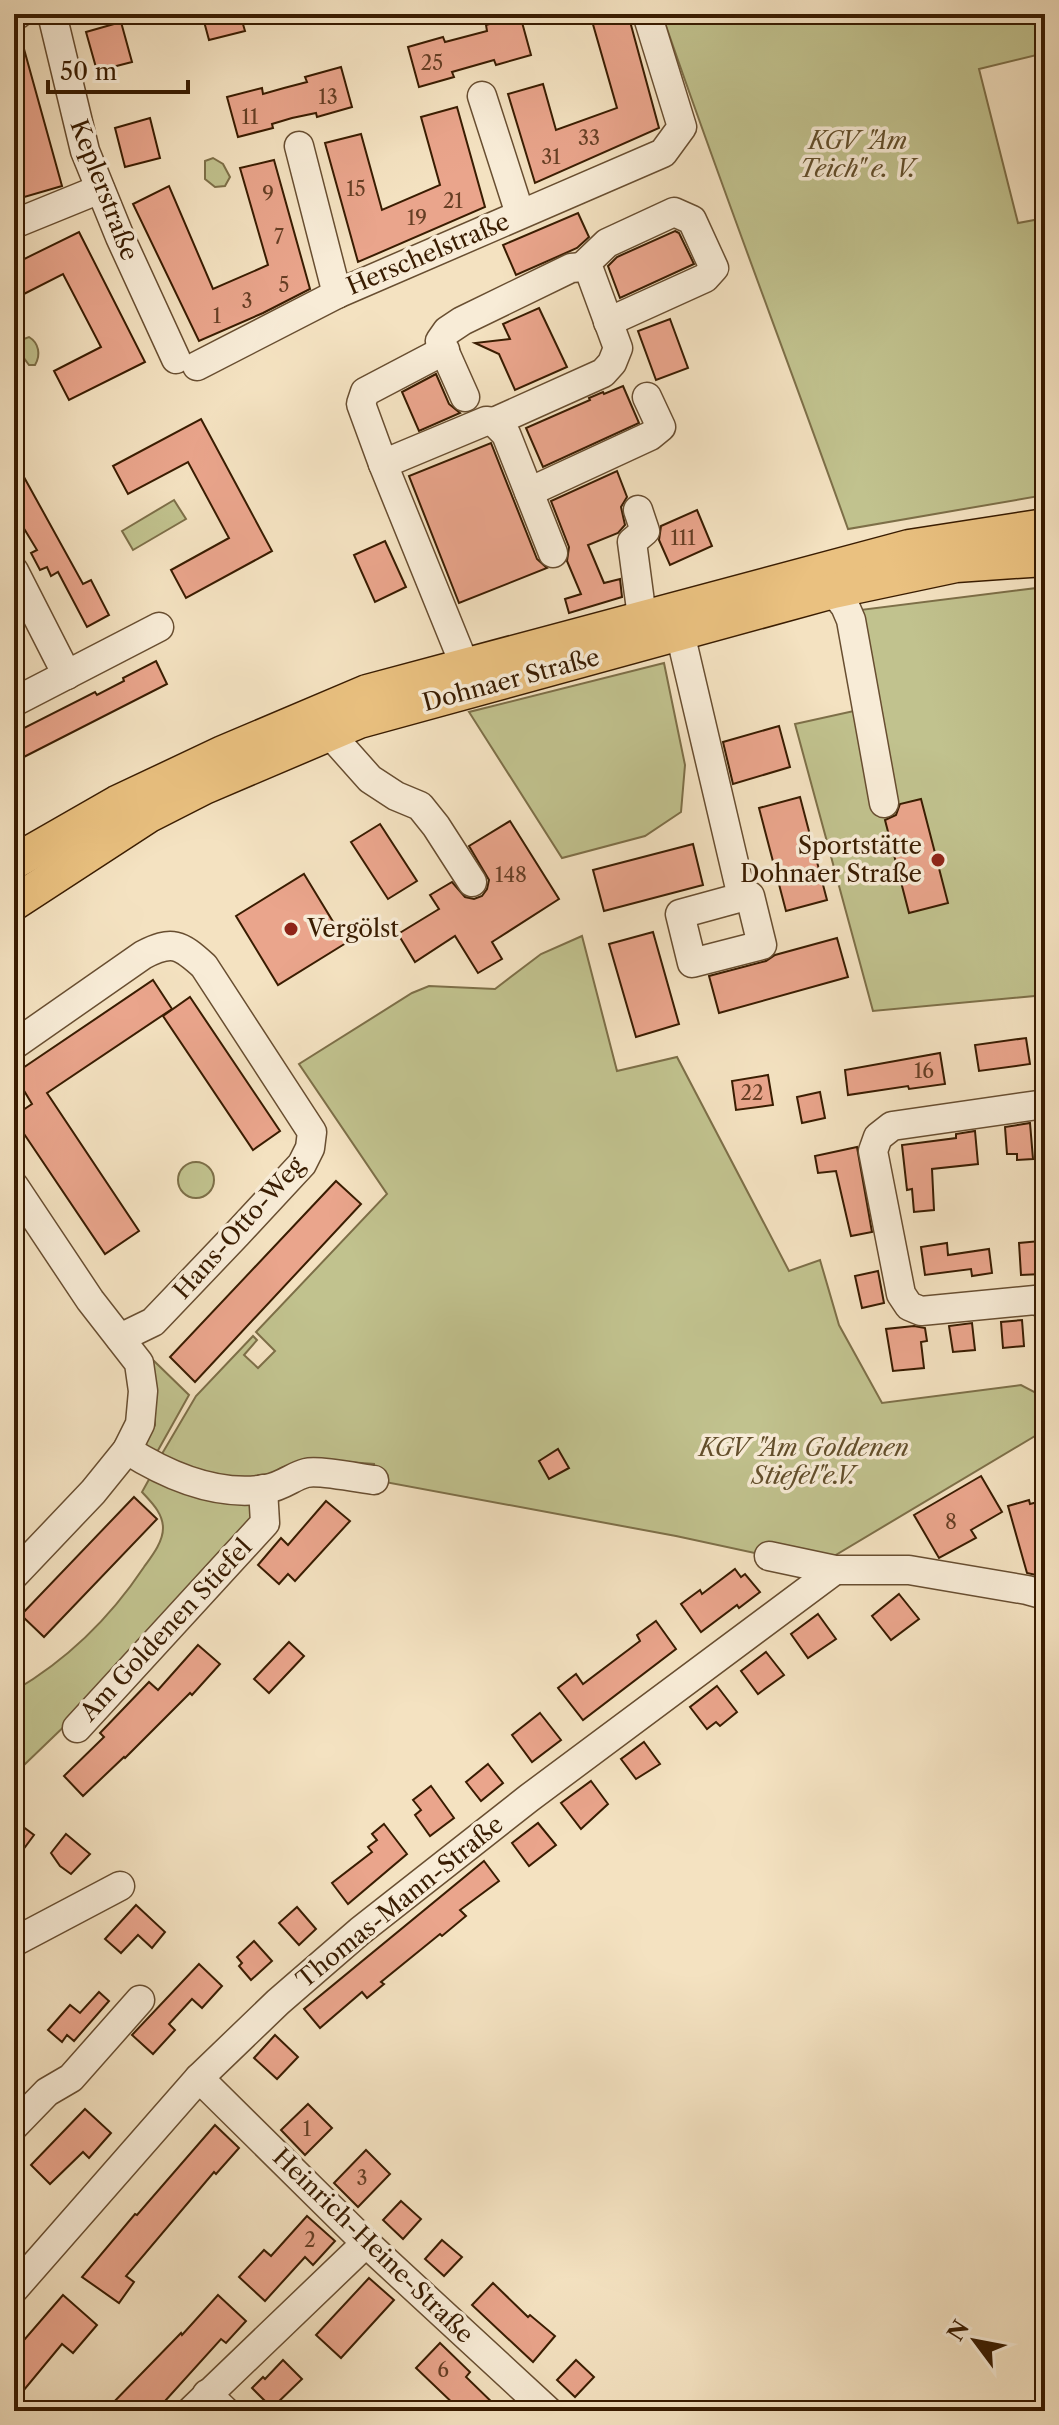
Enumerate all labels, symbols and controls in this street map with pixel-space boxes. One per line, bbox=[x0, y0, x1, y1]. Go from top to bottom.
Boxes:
scale bar bbox=[48, 44, 188, 94]
house number: 25 bbox=[421, 51, 443, 75]
text: 50 m bbox=[60, 57, 117, 86]
house number: 13 bbox=[318, 85, 338, 109]
house number: 11 bbox=[242, 105, 259, 129]
street label: Keplerstraße bbox=[64, 115, 145, 264]
house number: 33 bbox=[578, 126, 600, 150]
park label: KGV "Am Teich" e. V. bbox=[800, 126, 919, 183]
house number: 31 bbox=[541, 145, 561, 169]
house number: 15 bbox=[346, 177, 366, 201]
house number: 9 bbox=[262, 182, 274, 206]
house number: 21 bbox=[443, 189, 464, 213]
street label: Herschelstraße bbox=[342, 206, 513, 301]
house number: 19 bbox=[407, 206, 427, 230]
house number: 7 bbox=[274, 225, 284, 249]
house number: 5 bbox=[279, 273, 289, 297]
house number: 3 bbox=[241, 289, 253, 313]
house number: 1 bbox=[213, 304, 222, 328]
house number: 111 bbox=[670, 526, 696, 550]
street label: Dohnaer Straße bbox=[419, 642, 603, 717]
place label: Sportstätte Dohnaer Straße bbox=[740, 831, 922, 888]
marker: Sportstätte Dohnaer Straße bbox=[929, 851, 947, 869]
house number: 148 bbox=[495, 863, 527, 887]
place label: Vergölst bbox=[306, 914, 399, 943]
marker: Vergölst bbox=[282, 920, 300, 938]
house number: 16 bbox=[914, 1059, 934, 1083]
house number: 22 bbox=[741, 1081, 764, 1105]
street label: Hans-Otto-Weg bbox=[167, 1150, 310, 1305]
park label: KGV "Am Goldenen Stiefel"e.V. bbox=[697, 1433, 909, 1490]
house number: 8 bbox=[945, 1510, 957, 1534]
street label: Am Goldenen Stiefel bbox=[73, 1533, 257, 1727]
street label: Thomas-Mann-Straße bbox=[291, 1809, 509, 1994]
house number: 1 bbox=[303, 2117, 312, 2141]
street label: Heinrich-Heine-Straße bbox=[267, 2142, 480, 2349]
house number: 3 bbox=[356, 2166, 368, 2190]
house number: 2 bbox=[304, 2228, 316, 2252]
north arrow bbox=[935, 2301, 1015, 2381]
text: N bbox=[942, 2315, 975, 2346]
house number: 6 bbox=[437, 2358, 449, 2382]

